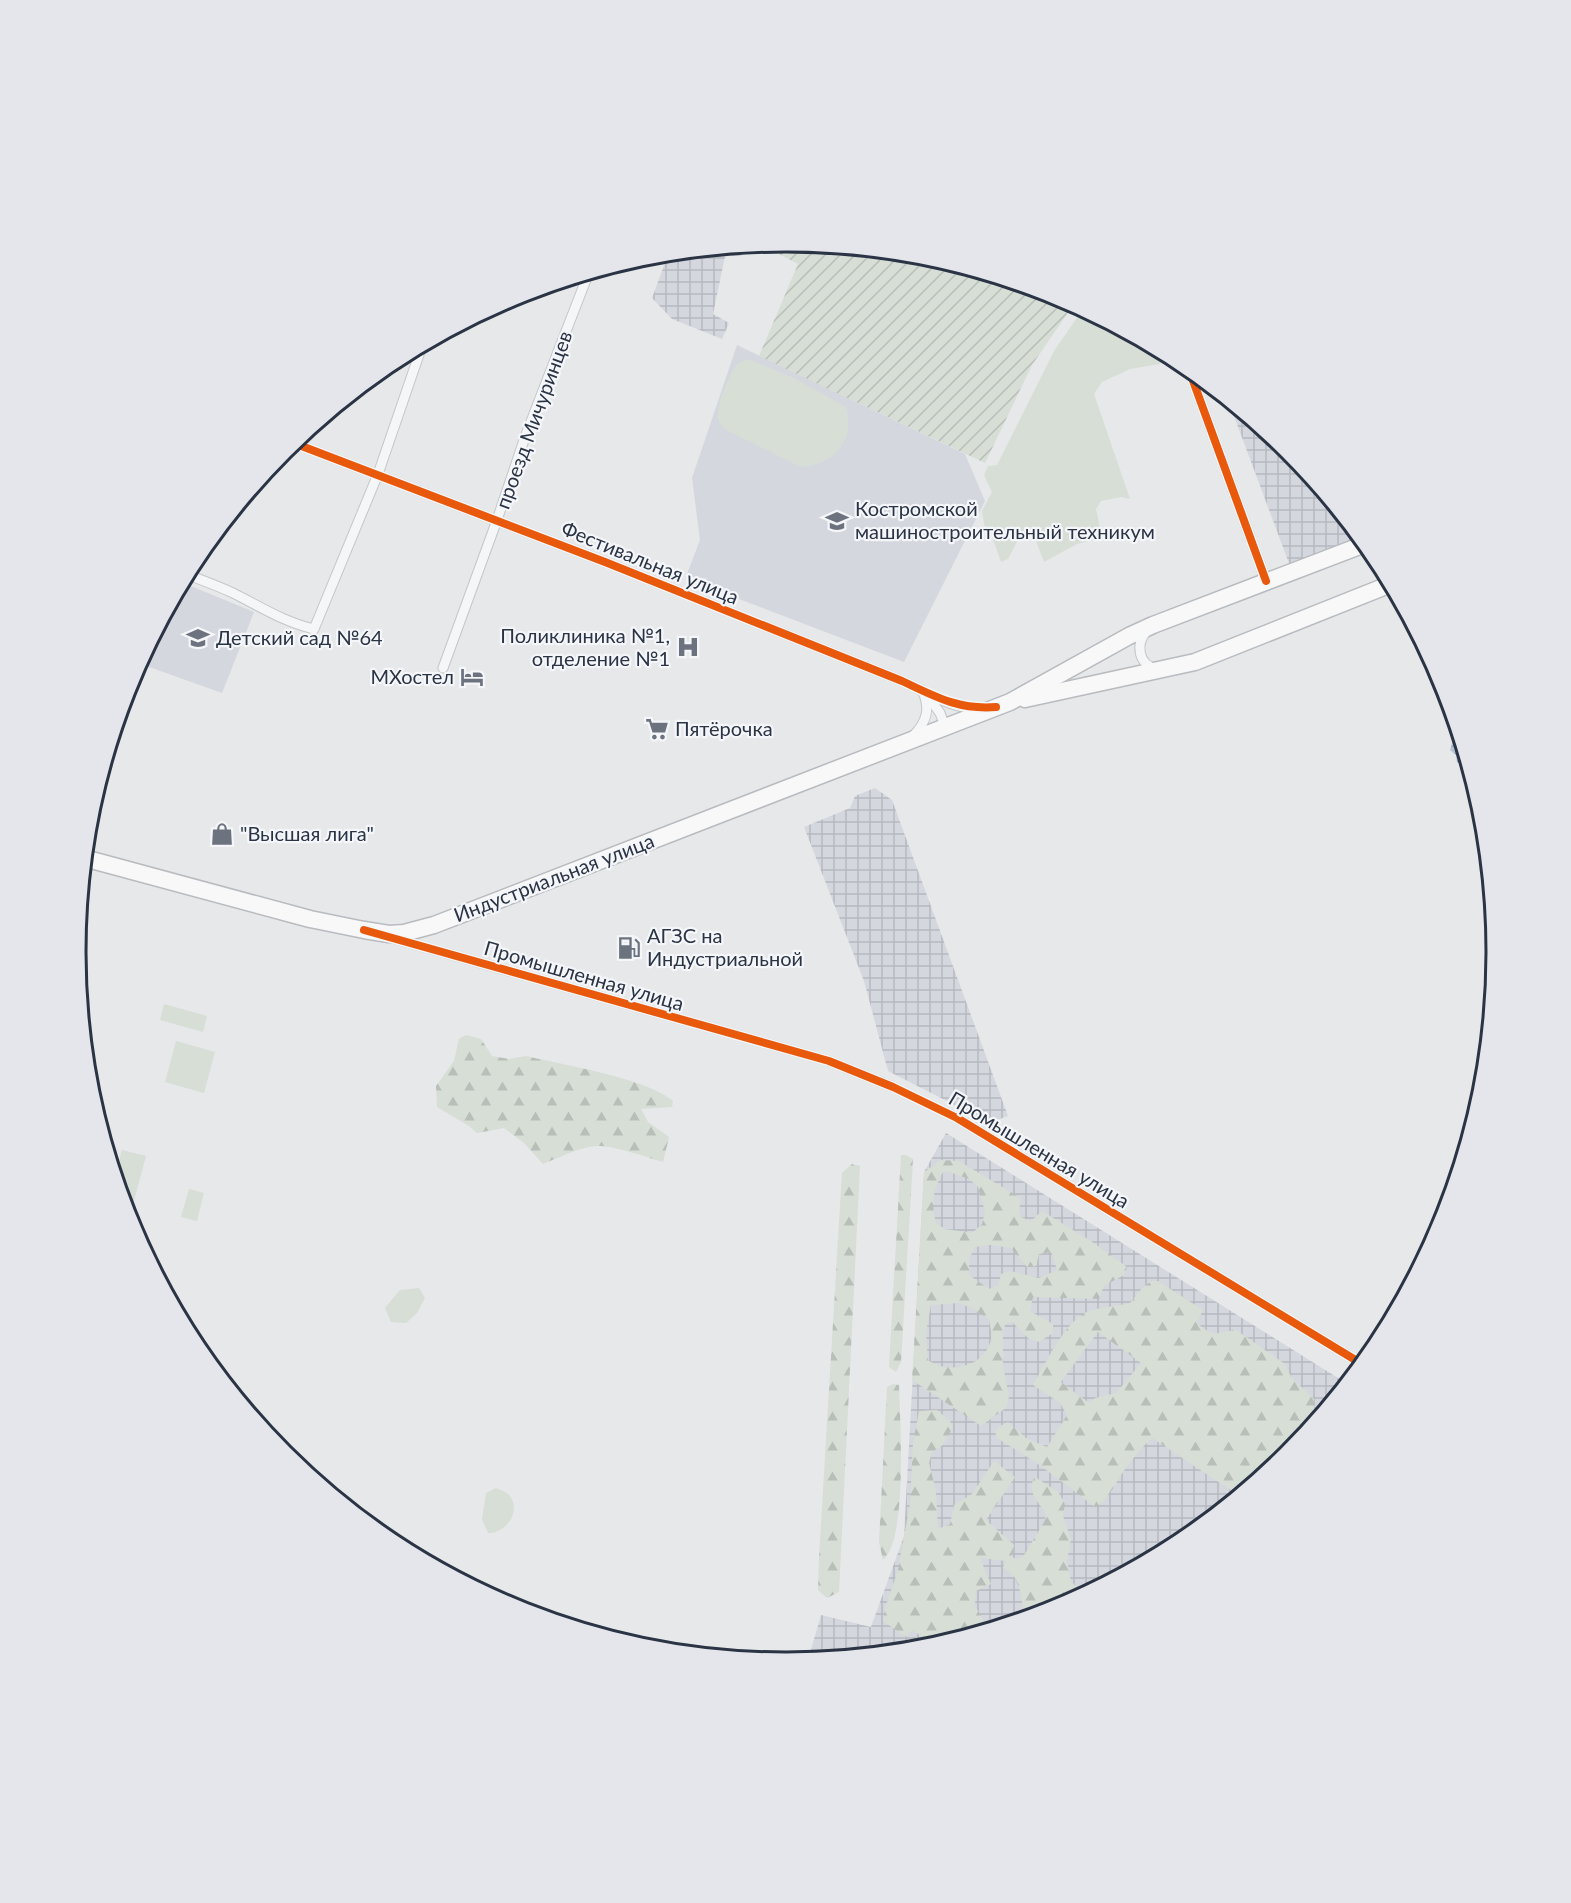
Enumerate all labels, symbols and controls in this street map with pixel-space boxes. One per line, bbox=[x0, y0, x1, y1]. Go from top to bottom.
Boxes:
street label: проезд Мичуринцев bbox=[490, 327, 576, 512]
place label: Костромской машиностроительный техникум bbox=[855, 496, 1155, 543]
school or university icon: Костромской машиностроительный техникум bbox=[824, 508, 850, 534]
street label: Фестивальная улица bbox=[558, 516, 743, 609]
place label: Поликлиника №1, отделение №1 bbox=[500, 623, 670, 670]
school or university icon: Детский сад №64 bbox=[185, 625, 211, 651]
place label: Детский сад №64 bbox=[216, 625, 383, 649]
hospital icon: Поликлиника №1, отделение №1 bbox=[675, 634, 701, 660]
place label: МХостел bbox=[370, 664, 454, 688]
hotel icon: МХостел bbox=[459, 664, 485, 690]
supermarket icon: Пятёрочка bbox=[644, 716, 670, 742]
place label: Пятёрочка bbox=[675, 716, 773, 740]
shop icon: "Высшая лига" bbox=[209, 821, 235, 847]
place label: "Высшая лига" bbox=[240, 821, 374, 845]
street label: Индустриальная улица bbox=[450, 828, 657, 926]
place label: АГЗС на Индустриальной bbox=[647, 923, 803, 970]
street label: Промышленная улица bbox=[482, 935, 687, 1015]
fuel station icon: АГЗС на Индустриальной bbox=[616, 935, 642, 961]
street label: Промышленная улица bbox=[945, 1086, 1134, 1213]

